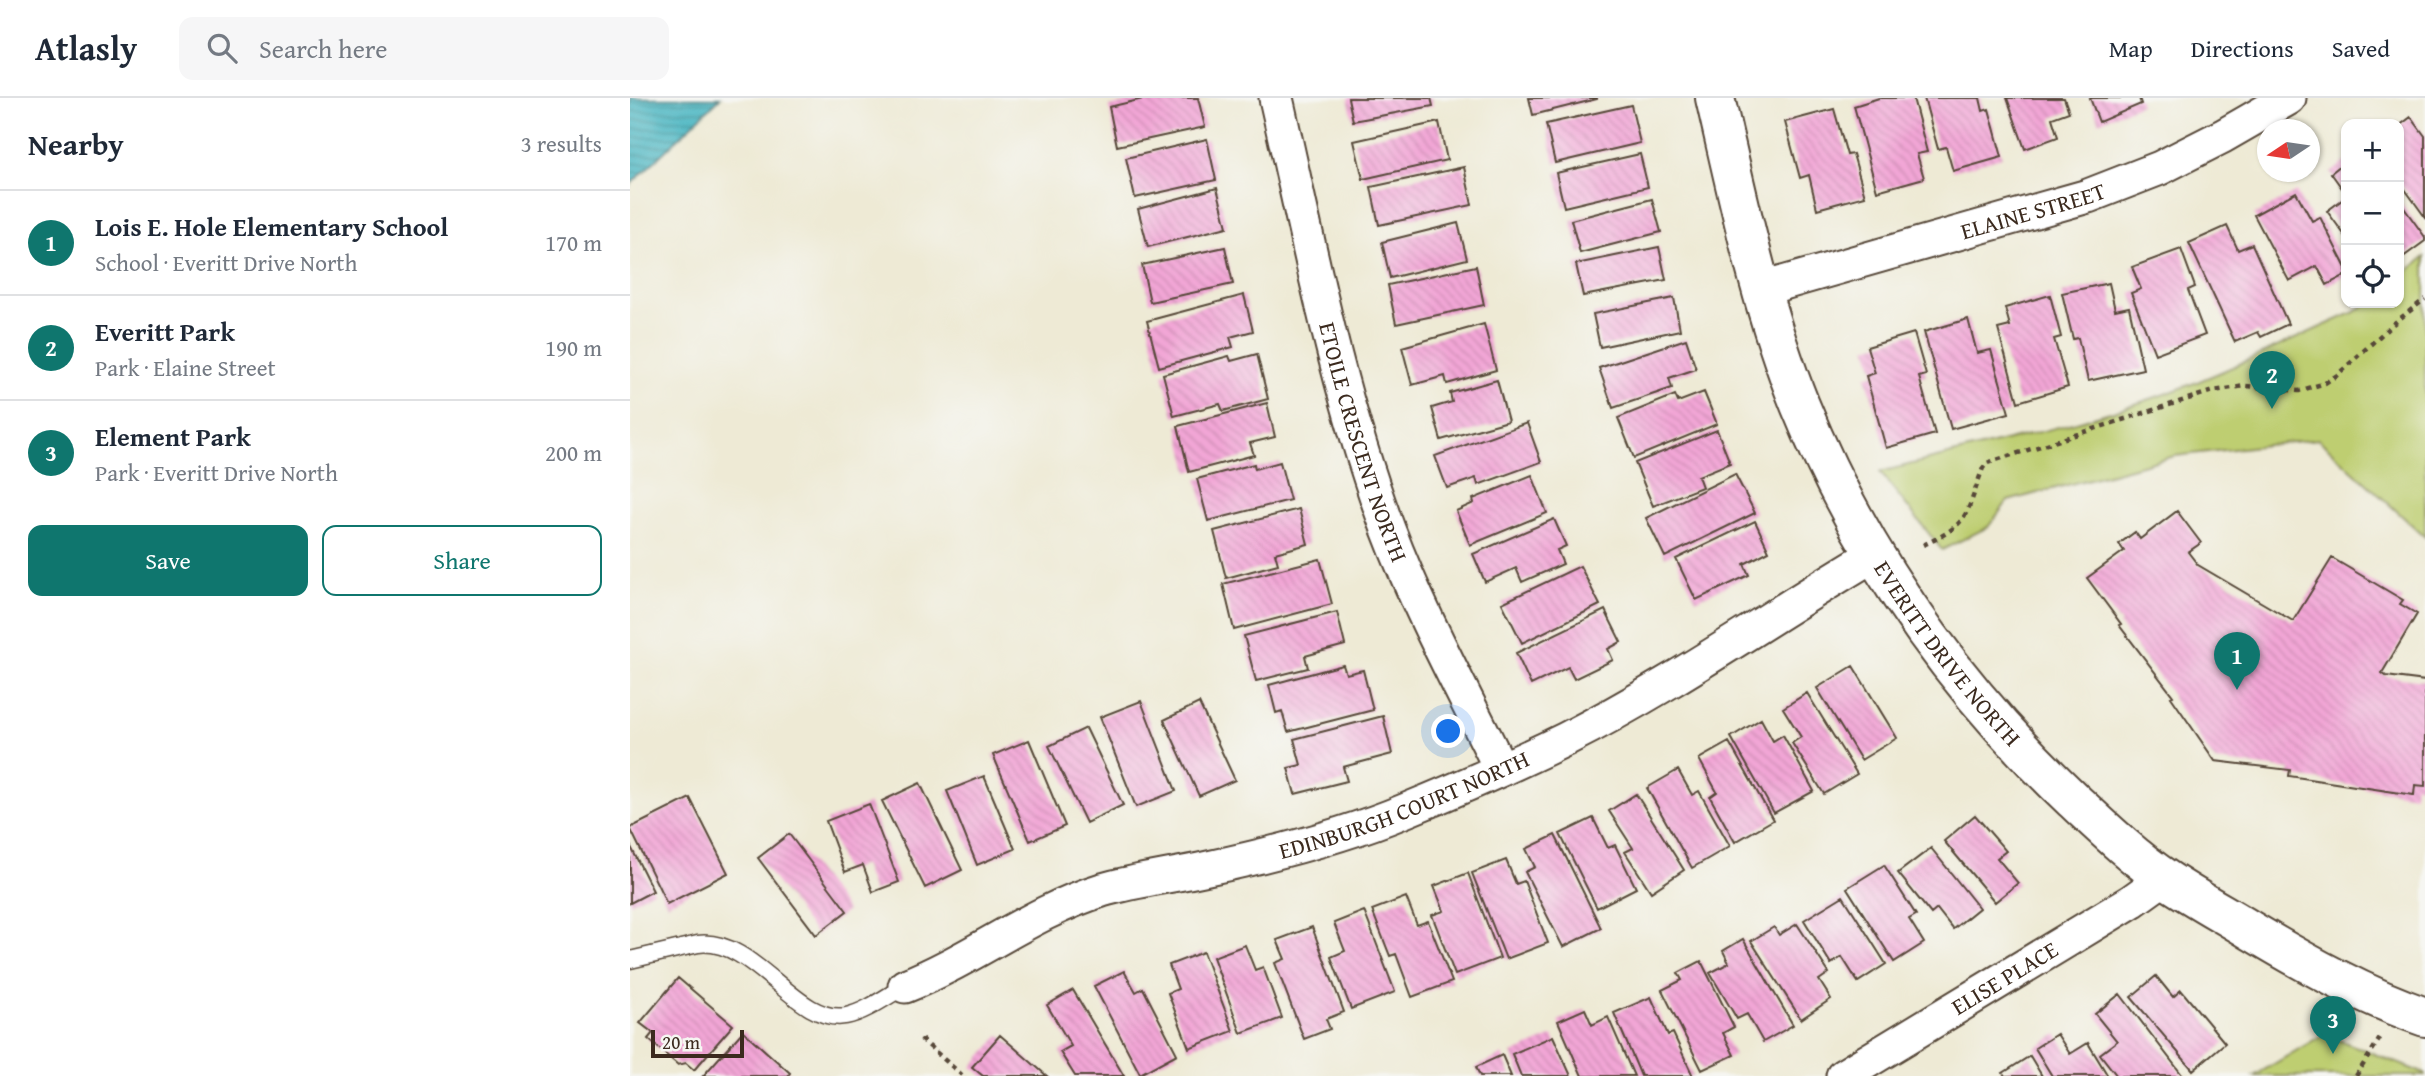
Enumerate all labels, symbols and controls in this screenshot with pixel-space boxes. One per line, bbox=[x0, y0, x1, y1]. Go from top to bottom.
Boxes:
search box bbox=[179, 17, 669, 80]
text: Atlasly bbox=[35, 24, 137, 72]
icon: search bbox=[203, 29, 241, 67]
text: Search here bbox=[259, 29, 387, 68]
text: Map bbox=[2109, 31, 2153, 66]
text: Directions bbox=[2191, 31, 2294, 66]
text: Saved bbox=[2332, 31, 2390, 66]
north arrow bbox=[2257, 119, 2320, 182]
map controls bbox=[2341, 119, 2404, 308]
button: + bbox=[2341, 119, 2404, 182]
text: Nearby bbox=[28, 122, 124, 166]
text: 3 results bbox=[521, 127, 602, 160]
street label: ELAINE STREET bbox=[1957, 174, 2110, 247]
button: − bbox=[2341, 182, 2404, 245]
text: Lois E. Hole Elementary School bbox=[95, 207, 448, 246]
text: 1 bbox=[45, 226, 57, 259]
text: 170 m bbox=[545, 226, 602, 259]
button: locate bbox=[2341, 245, 2404, 308]
text: School · Everitt Drive North bbox=[95, 246, 357, 279]
text: Everitt Park bbox=[95, 312, 235, 351]
street label: ETOILE CRESCENT NORTH bbox=[1311, 319, 1416, 567]
text: 2 bbox=[45, 331, 57, 364]
text: 190 m bbox=[545, 331, 602, 364]
text: Park · Elaine Street bbox=[95, 351, 276, 384]
pin: 2 bbox=[2249, 351, 2295, 409]
text: Element Park bbox=[95, 417, 251, 456]
text: 3 bbox=[45, 436, 57, 469]
text: 200 m bbox=[545, 436, 602, 469]
text: Park · Everitt Drive North bbox=[95, 456, 338, 489]
button: Save bbox=[28, 525, 308, 596]
button: Share bbox=[322, 525, 602, 596]
street label: EVERITT DRIVE NORTH bbox=[1866, 554, 2029, 753]
pin: 1 bbox=[2214, 632, 2260, 690]
your location bbox=[1431, 714, 1465, 748]
street label: EDINBURGH COURT NORTH bbox=[1275, 742, 1534, 867]
street label: ELISE PLACE bbox=[1945, 933, 2064, 1023]
pin: 3 bbox=[2310, 996, 2356, 1054]
scale bar bbox=[651, 1027, 744, 1059]
text: 20 m bbox=[662, 1028, 700, 1056]

